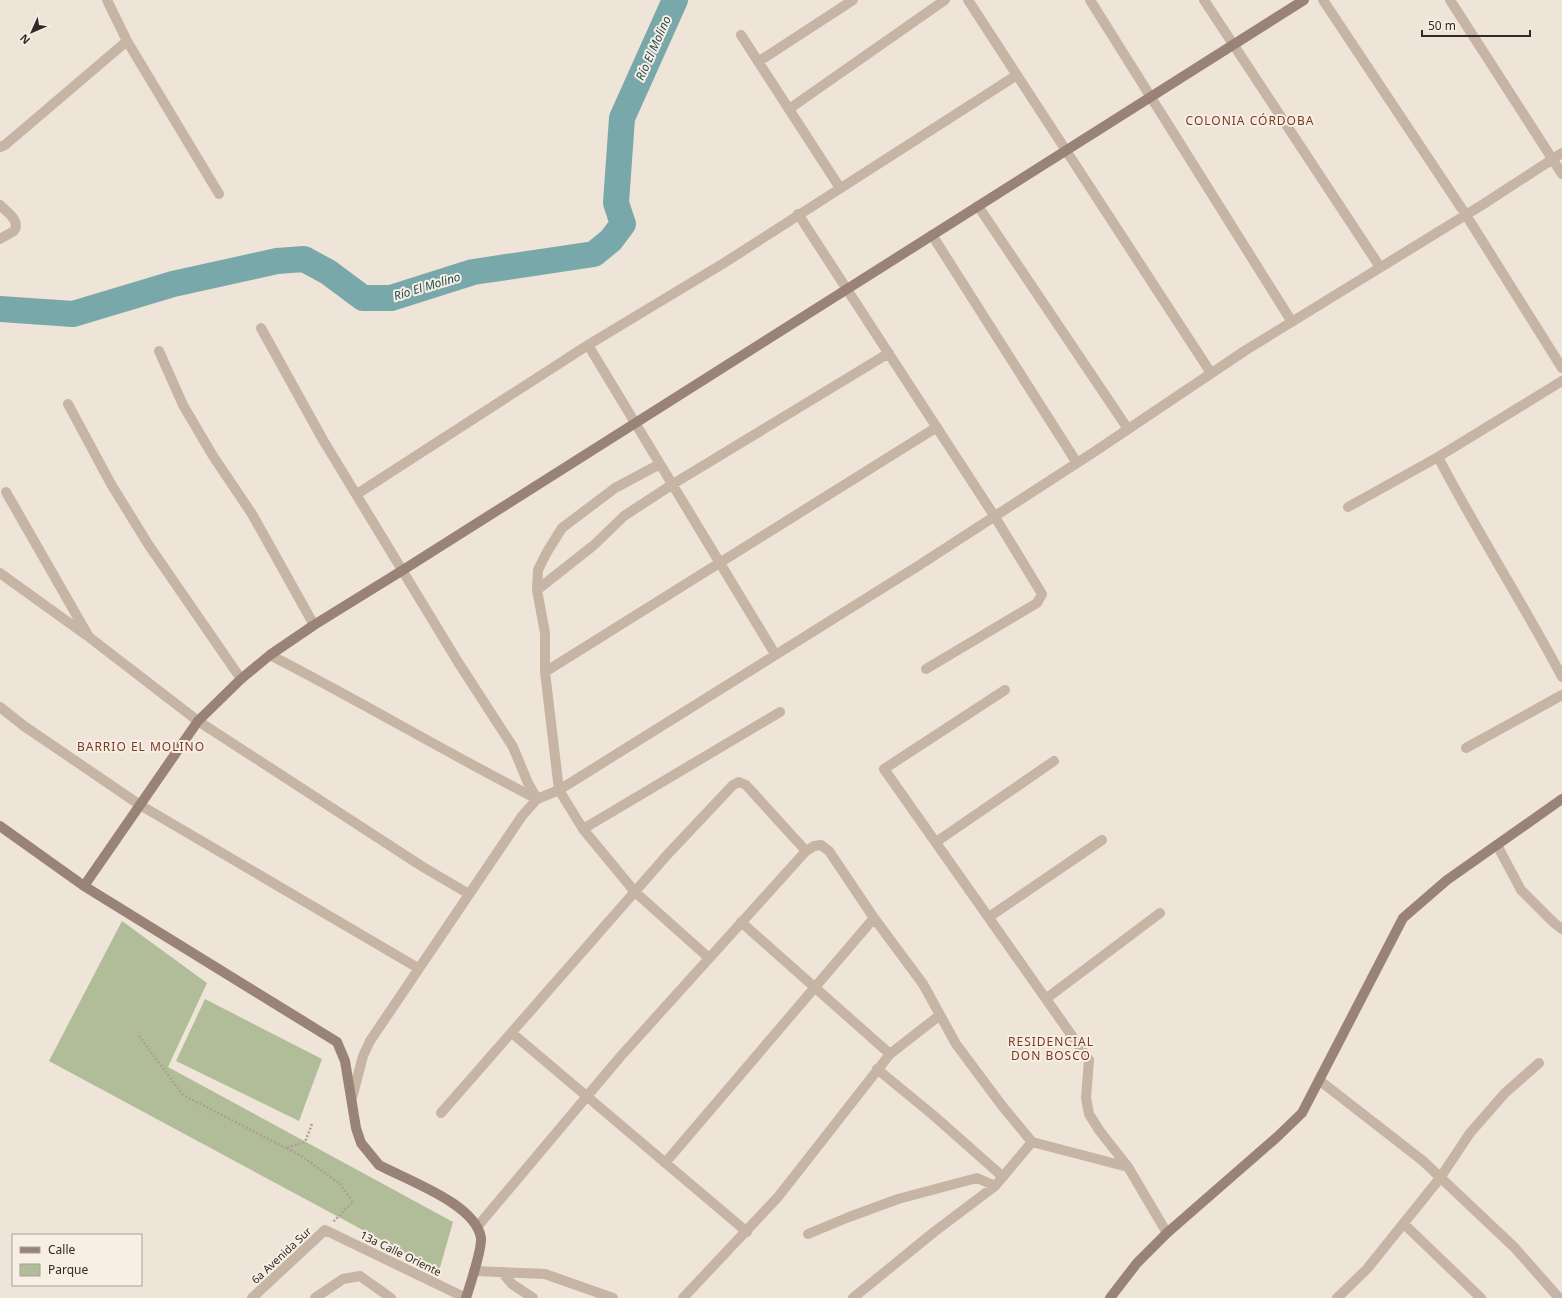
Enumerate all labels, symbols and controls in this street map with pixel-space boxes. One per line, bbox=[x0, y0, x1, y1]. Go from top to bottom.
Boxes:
north arrow bbox=[12, 12, 52, 52]
scale bar bbox=[1422, 12, 1530, 38]
water label: Río El Molino bbox=[631, 13, 675, 83]
text: 50 m bbox=[1428, 17, 1456, 34]
text: N bbox=[16, 31, 33, 48]
district label: COLONIA CÓRDOBA bbox=[1186, 112, 1314, 129]
water label: Río El Molino bbox=[392, 268, 463, 304]
district label: BARRIO EL MOLINO bbox=[77, 738, 205, 755]
district label: RESIDENCIAL DON BOSCO bbox=[1008, 1033, 1094, 1064]
street label: 6a Avenida Sur bbox=[248, 1223, 315, 1287]
street label: 13a Calle Oriente bbox=[358, 1227, 444, 1279]
legend bbox=[12, 1234, 142, 1286]
text: Calle bbox=[48, 1241, 76, 1258]
text: Parque bbox=[48, 1261, 89, 1278]

